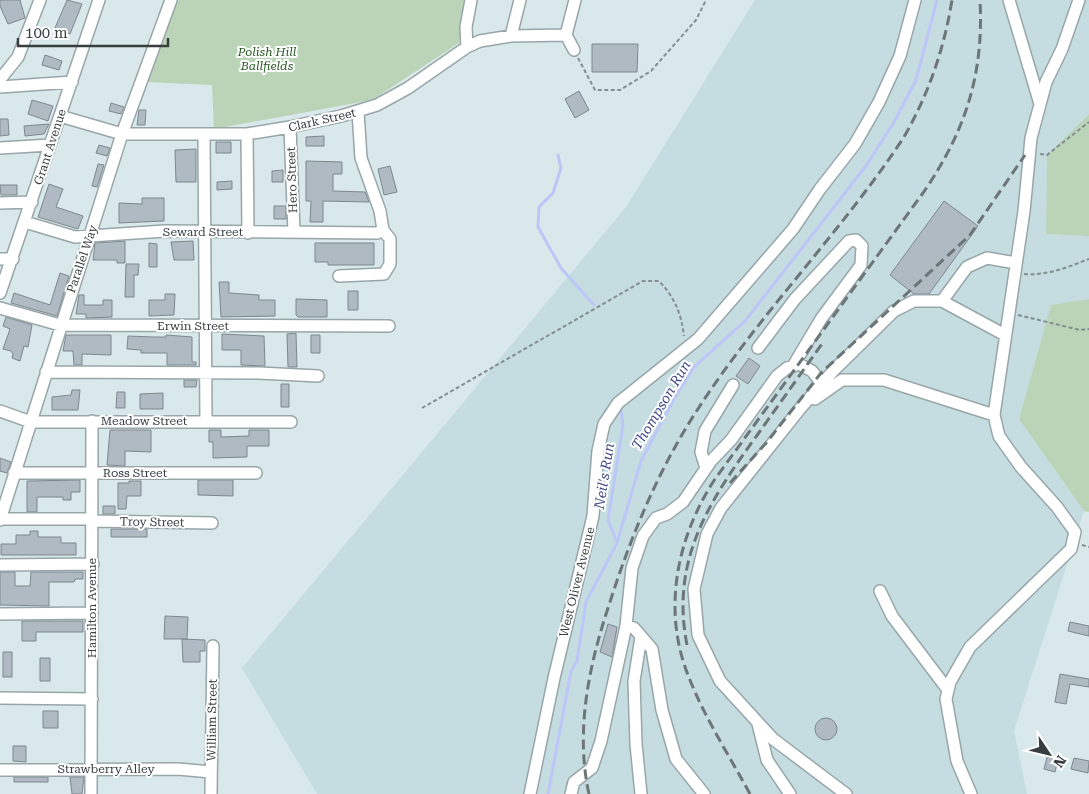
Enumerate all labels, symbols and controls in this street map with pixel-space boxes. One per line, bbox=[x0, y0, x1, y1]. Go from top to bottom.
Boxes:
scale bar bbox=[18, 15, 168, 47]
text: 100 m bbox=[25, 24, 68, 42]
park label: Polish Hill Ballfields bbox=[237, 45, 297, 73]
street label: Clark Street bbox=[287, 105, 358, 135]
street label: Grant Avenue bbox=[31, 107, 69, 187]
street label: Hero Street bbox=[284, 146, 300, 213]
street label: Parallel Way bbox=[64, 222, 100, 295]
street label: Seward Street bbox=[163, 225, 244, 239]
street label: Erwin Street bbox=[157, 319, 229, 333]
water label: Thompson Run bbox=[628, 357, 694, 452]
street label: Meadow Street bbox=[101, 414, 188, 428]
water label: Neil's Run bbox=[591, 441, 617, 511]
street label: Ross Street bbox=[103, 466, 168, 480]
street label: Troy Street bbox=[120, 514, 185, 530]
street label: West Oliver Avenue bbox=[557, 525, 598, 638]
street label: Hamilton Avenue bbox=[85, 557, 99, 658]
street label: William Street bbox=[204, 678, 220, 761]
north arrow bbox=[1024, 729, 1074, 779]
text: N bbox=[1050, 752, 1069, 771]
street label: Strawberry Alley bbox=[58, 762, 155, 776]

